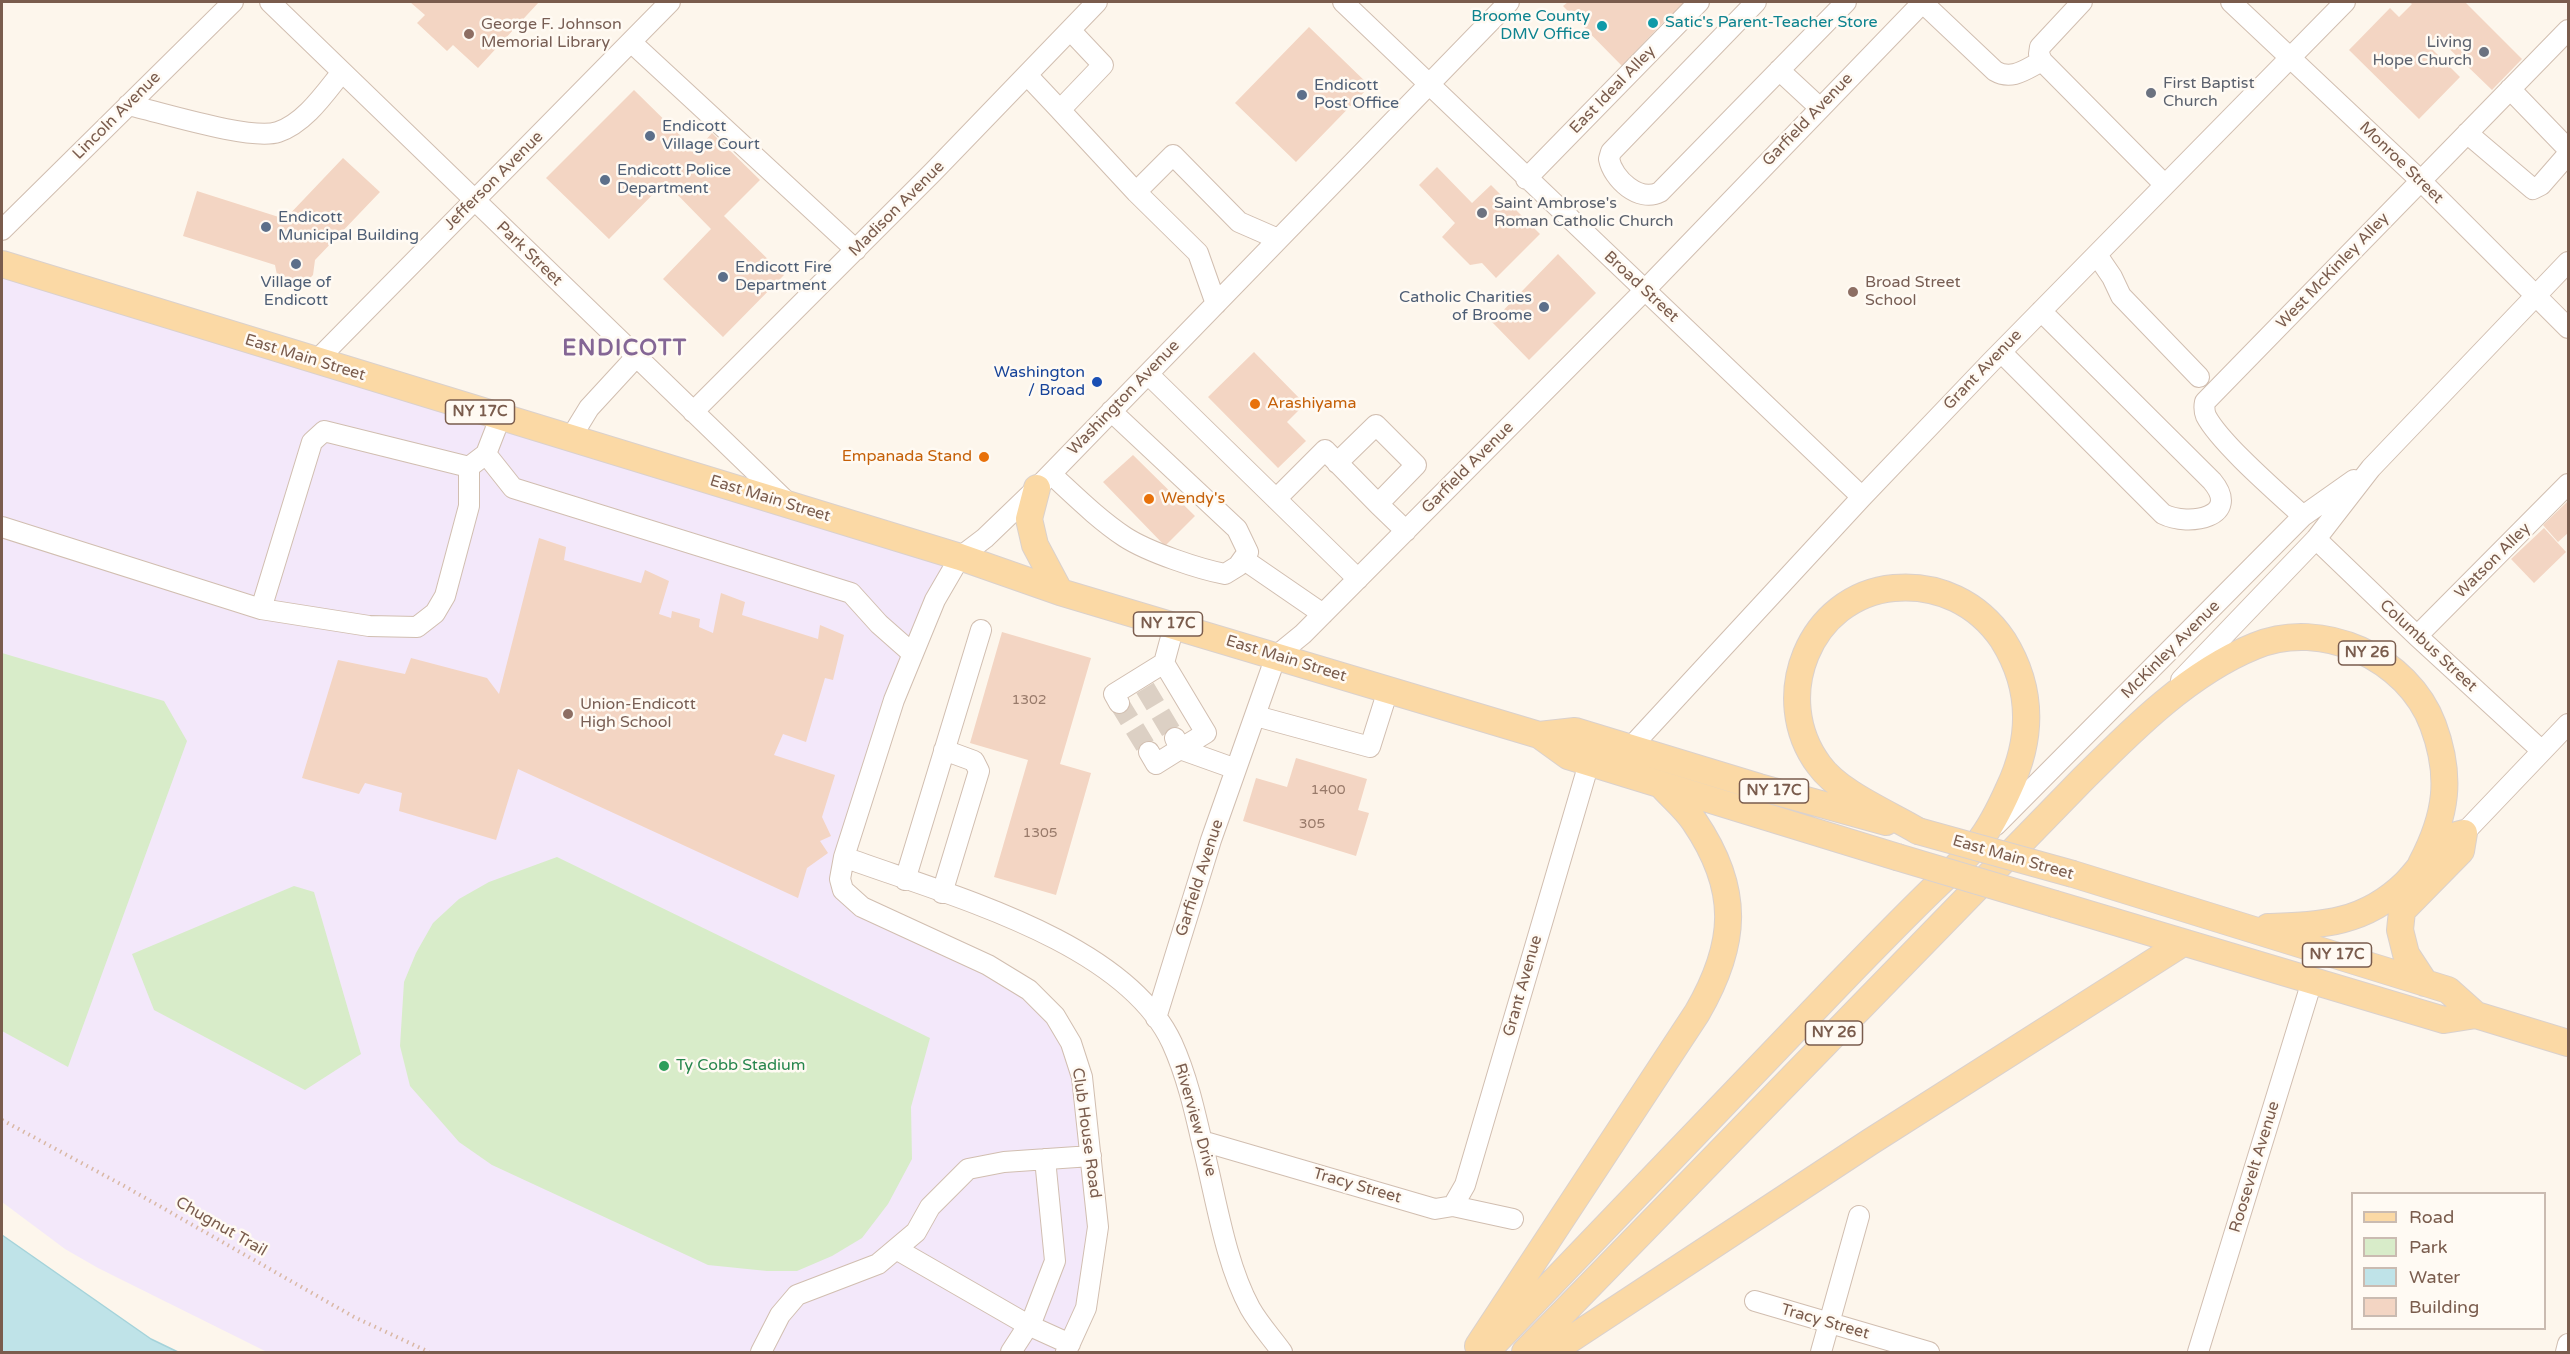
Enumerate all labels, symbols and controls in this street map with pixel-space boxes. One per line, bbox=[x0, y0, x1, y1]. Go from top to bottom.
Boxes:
place label: Broome County DMV Office bbox=[1471, 7, 1590, 45]
place label: Satic's Parent-Teacher Store bbox=[1665, 13, 1878, 33]
place label: George F. Johnson Memorial Library bbox=[481, 15, 622, 53]
marker: Satic's Parent-Teacher Store bbox=[1646, 16, 1660, 30]
marker: Broome County DMV Office bbox=[1595, 19, 1609, 33]
marker: George F. Johnson Memorial Library bbox=[462, 27, 476, 41]
place label: Living Hope Church bbox=[2372, 33, 2472, 71]
street label: East Ideal Alley bbox=[1566, 42, 1660, 138]
marker: Living Hope Church bbox=[2477, 45, 2491, 59]
street label: Lincoln Avenue bbox=[69, 68, 165, 164]
street label: Garfield Avenue bbox=[1759, 69, 1857, 171]
place label: First Baptist Church bbox=[2163, 74, 2254, 112]
place label: Endicott Post Office bbox=[1314, 76, 1399, 114]
marker: First Baptist Church bbox=[2144, 86, 2158, 100]
marker: Endicott Post Office bbox=[1295, 88, 1309, 102]
place label: Endicott Village Court bbox=[662, 117, 760, 155]
street label: Monroe Street bbox=[2355, 118, 2447, 208]
street label: Jefferson Avenue bbox=[440, 127, 548, 235]
marker: Endicott Village Court bbox=[643, 129, 657, 143]
street label: Madison Avenue bbox=[845, 157, 949, 261]
place label: Endicott Police Department bbox=[617, 161, 731, 199]
marker: Endicott Police Department bbox=[598, 173, 612, 187]
place label: Saint Ambrose's Roman Catholic Church bbox=[1494, 194, 1674, 232]
marker: Saint Ambrose's Roman Catholic Church bbox=[1475, 206, 1489, 220]
place label: Endicott Municipal Building bbox=[278, 208, 419, 246]
street label: West McKinley Alley bbox=[2273, 209, 2393, 333]
street label: Park Street bbox=[492, 218, 566, 290]
marker: Endicott Municipal Building bbox=[259, 220, 273, 234]
street label: Broad Street bbox=[1600, 247, 1682, 327]
marker: Village of Endicott bbox=[289, 257, 303, 271]
place label: Endicott Fire Department bbox=[735, 258, 832, 296]
marker: Endicott Fire Department bbox=[716, 270, 730, 284]
place label: Village of Endicott bbox=[261, 273, 331, 311]
place label: Broad Street School bbox=[1865, 273, 1961, 311]
marker: Broad Street School bbox=[1846, 285, 1860, 299]
place label: Catholic Charities of Broome bbox=[1399, 288, 1532, 326]
marker: Catholic Charities of Broome bbox=[1537, 300, 1551, 314]
street label: Grant Avenue bbox=[1940, 326, 2026, 414]
street label: East Main Street bbox=[242, 331, 368, 385]
district label: ENDICOTT bbox=[562, 336, 688, 362]
street label: Washington Avenue bbox=[1064, 336, 1184, 460]
place label: Washington / Broad bbox=[994, 363, 1085, 401]
marker: Washington / Broad bbox=[1090, 375, 1104, 389]
place label: Arashiyama bbox=[1267, 394, 1357, 414]
marker: Arashiyama bbox=[1248, 397, 1262, 411]
road number: NY 17C bbox=[446, 400, 514, 424]
street label: Garfield Avenue bbox=[1418, 418, 1518, 518]
place label: Empanada Stand bbox=[842, 447, 972, 467]
marker: Empanada Stand bbox=[977, 450, 991, 464]
street label: East Main Street bbox=[707, 472, 833, 526]
place label: Wendy's bbox=[1161, 489, 1225, 509]
marker: Wendy's bbox=[1142, 492, 1156, 506]
street label: Watson Alley bbox=[2451, 519, 2535, 603]
street label: Columbus Street bbox=[2375, 596, 2481, 696]
street label: McKinley Avenue bbox=[2118, 597, 2224, 703]
road number: NY 17C bbox=[1134, 612, 1202, 636]
street label: East Main Street bbox=[1223, 632, 1349, 686]
road number: NY 26 bbox=[2338, 641, 2396, 665]
house number: 1302 bbox=[1011, 692, 1047, 708]
place label: Union-Endicott High School bbox=[580, 695, 696, 733]
marker: Union-Endicott High School bbox=[561, 707, 575, 721]
road number: NY 17C bbox=[1740, 779, 1808, 803]
house number: 1400 bbox=[1310, 782, 1346, 798]
house number: 305 bbox=[1299, 816, 1325, 832]
street label: Garfield Avenue bbox=[1172, 817, 1228, 939]
house number: 1305 bbox=[1022, 825, 1058, 841]
street label: East Main Street bbox=[1950, 832, 2076, 884]
street label: Grant Avenue bbox=[1499, 933, 1547, 1039]
road number: NY 17C bbox=[2302, 943, 2372, 967]
road number: NY 26 bbox=[1806, 1021, 1862, 1045]
place label: Ty Cobb Stadium bbox=[676, 1056, 805, 1076]
marker: Ty Cobb Stadium bbox=[657, 1059, 671, 1073]
street label: Riverview Drive bbox=[1170, 1061, 1220, 1179]
street label: Club House Road bbox=[1067, 1067, 1105, 1199]
street label: Roosevelt Avenue bbox=[2226, 1099, 2284, 1235]
street label: Tracy Street bbox=[1311, 1164, 1403, 1208]
legend bbox=[2351, 1192, 2546, 1330]
street label: Chugnut Trail bbox=[172, 1193, 270, 1261]
text: Road bbox=[2409, 1206, 2454, 1228]
text: Park bbox=[2409, 1236, 2447, 1258]
text: Water bbox=[2409, 1266, 2460, 1288]
text: Building bbox=[2409, 1296, 2479, 1318]
street label: Tracy Street bbox=[1779, 1300, 1871, 1344]

